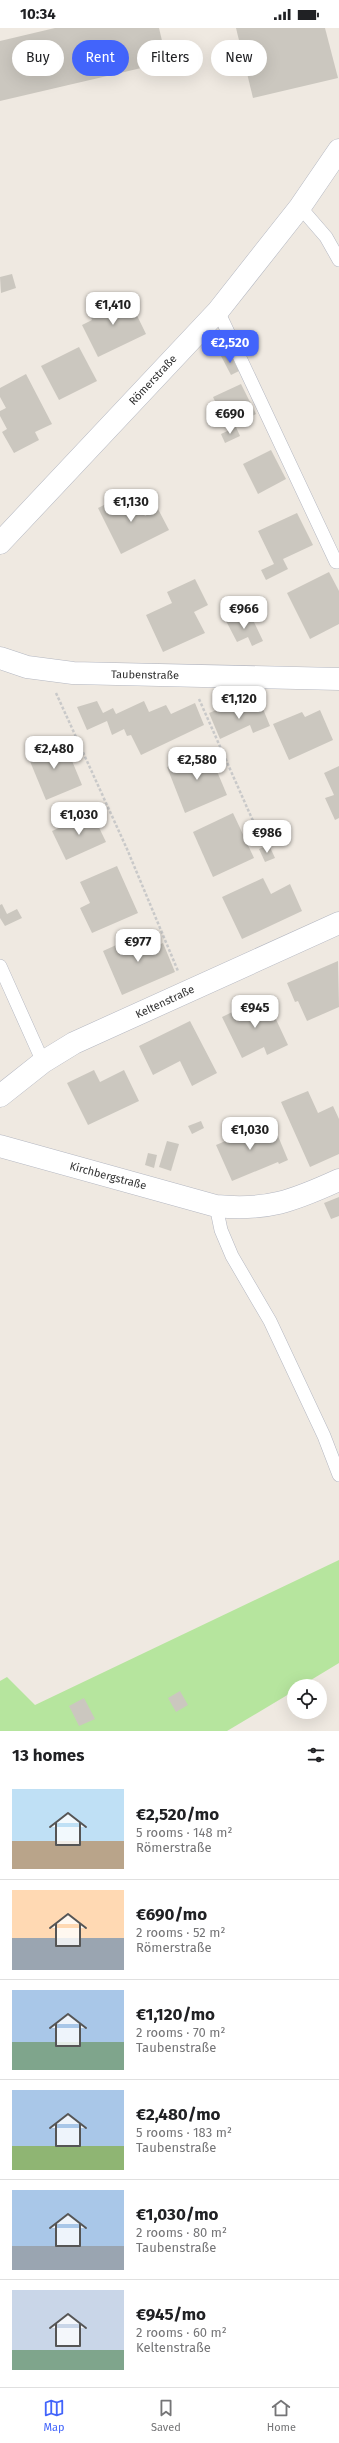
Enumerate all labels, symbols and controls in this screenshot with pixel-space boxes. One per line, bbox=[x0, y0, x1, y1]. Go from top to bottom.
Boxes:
text: 10:34 bbox=[20, 5, 56, 23]
chip: Buy bbox=[12, 40, 64, 76]
chip: Rent bbox=[72, 40, 129, 76]
chip: Filters bbox=[137, 40, 203, 76]
chip: New bbox=[211, 40, 267, 76]
pin: €1,410 bbox=[80, 292, 146, 326]
text: €1,410 bbox=[95, 297, 131, 312]
pin: €2,520 bbox=[197, 330, 263, 364]
text: €2,520 bbox=[211, 335, 249, 350]
street label: Römerstraße bbox=[126, 352, 180, 408]
pin: €690 bbox=[206, 401, 254, 435]
text: €690 bbox=[215, 406, 245, 421]
pin: €1,130 bbox=[98, 489, 164, 523]
text: €1,130 bbox=[113, 494, 149, 509]
pin: €966 bbox=[220, 596, 268, 630]
text: €966 bbox=[229, 601, 259, 616]
street label: Taubenstraße bbox=[111, 668, 179, 682]
pin: €1,120 bbox=[206, 686, 272, 720]
text: €1,120 bbox=[221, 691, 257, 706]
pin: €2,480 bbox=[21, 736, 87, 770]
text: €2,480 bbox=[34, 741, 74, 756]
pin: €2,580 bbox=[164, 747, 230, 781]
text: €2,580 bbox=[177, 752, 217, 767]
pin: €1,030 bbox=[46, 802, 112, 836]
text: €1,030 bbox=[60, 807, 98, 822]
pin: €986 bbox=[243, 820, 291, 854]
text: €986 bbox=[252, 825, 282, 840]
pin: €977 bbox=[114, 929, 162, 963]
text: €977 bbox=[125, 934, 151, 949]
street label: Keltenstraße bbox=[134, 983, 196, 1021]
pin: €945 bbox=[231, 995, 279, 1029]
text: €945 bbox=[241, 1000, 269, 1015]
pin: €1,030 bbox=[217, 1117, 283, 1151]
text: €1,030 bbox=[231, 1122, 269, 1137]
street label: Kirchbergstraße bbox=[68, 1160, 148, 1192]
map controls bbox=[287, 1679, 327, 1719]
button: locate bbox=[287, 1679, 327, 1719]
icon: filters bbox=[305, 1744, 327, 1766]
text: 13 homes bbox=[12, 1745, 84, 1766]
text: €2,520/mo bbox=[136, 1804, 219, 1825]
icon: home bbox=[44, 1805, 92, 1853]
text: 5 rooms · 148 m² bbox=[136, 1825, 232, 1840]
text: Römerstraße bbox=[136, 1840, 212, 1855]
text: €690/mo bbox=[136, 1904, 207, 1925]
icon: home bbox=[44, 1906, 92, 1954]
text: 2 rooms · 52 m² bbox=[136, 1925, 225, 1940]
text: Römerstraße bbox=[136, 1940, 212, 1955]
text: €1,120/mo bbox=[136, 2004, 215, 2025]
icon: home bbox=[44, 2006, 92, 2054]
text: 2 rooms · 70 m² bbox=[136, 2025, 226, 2040]
text: Taubenstraße bbox=[136, 2040, 216, 2055]
text: €2,480/mo bbox=[136, 2104, 220, 2125]
icon: home bbox=[44, 2106, 92, 2154]
text: 5 rooms · 183 m² bbox=[136, 2125, 232, 2140]
text: Taubenstraße bbox=[136, 2140, 216, 2155]
text: €1,030/mo bbox=[136, 2204, 218, 2225]
icon: home bbox=[44, 2206, 92, 2254]
text: 2 rooms · 80 m² bbox=[136, 2225, 227, 2240]
text: Taubenstraße bbox=[136, 2240, 216, 2255]
text: €945/mo bbox=[136, 2304, 206, 2325]
icon: home bbox=[44, 2306, 92, 2354]
text: 2 rooms · 60 m² bbox=[136, 2325, 227, 2340]
text: Keltenstraße bbox=[136, 2340, 211, 2355]
tab: Map bbox=[43, 2397, 65, 2434]
tab: Saved bbox=[151, 2397, 181, 2434]
tab: Home bbox=[267, 2397, 296, 2434]

